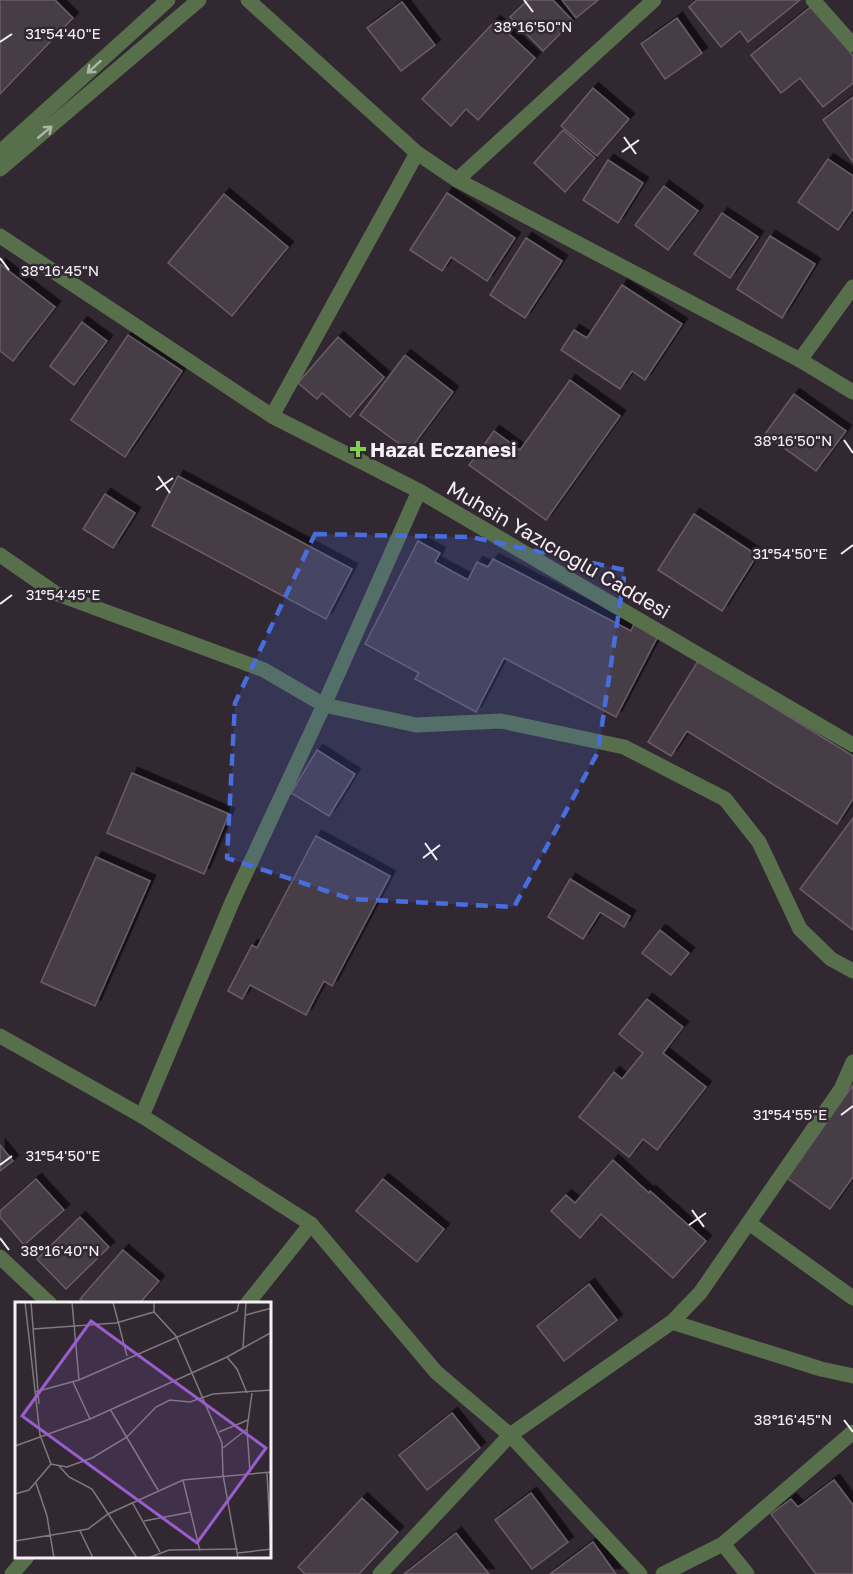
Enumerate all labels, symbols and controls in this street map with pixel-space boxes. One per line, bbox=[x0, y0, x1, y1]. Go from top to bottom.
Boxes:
text: 38°16'50"N bbox=[494, 17, 572, 35]
text: 31°54'40"E bbox=[25, 24, 101, 42]
one-way arrow bbox=[86, 60, 101, 74]
one-way arrow bbox=[37, 125, 53, 138]
text: 38°16'45"N bbox=[21, 261, 99, 279]
text: 38°16'50"N bbox=[754, 431, 832, 449]
place label: Hazal Eczanesi bbox=[370, 437, 517, 461]
marker: Hazal Eczanesi bbox=[351, 442, 365, 456]
street label: Muhsin Yazıcıoğlu Caddesi bbox=[443, 475, 675, 623]
text: 31°54'50"E bbox=[753, 544, 827, 562]
text: 31°54'45"E bbox=[26, 585, 100, 603]
text: 31°54'55"E bbox=[753, 1105, 827, 1123]
text: 31°54'50"E bbox=[26, 1146, 100, 1164]
text: 38°16'40"N bbox=[20, 1241, 100, 1259]
inset map bbox=[15, 1302, 272, 1559]
text: 38°16'45"N bbox=[754, 1410, 832, 1428]

